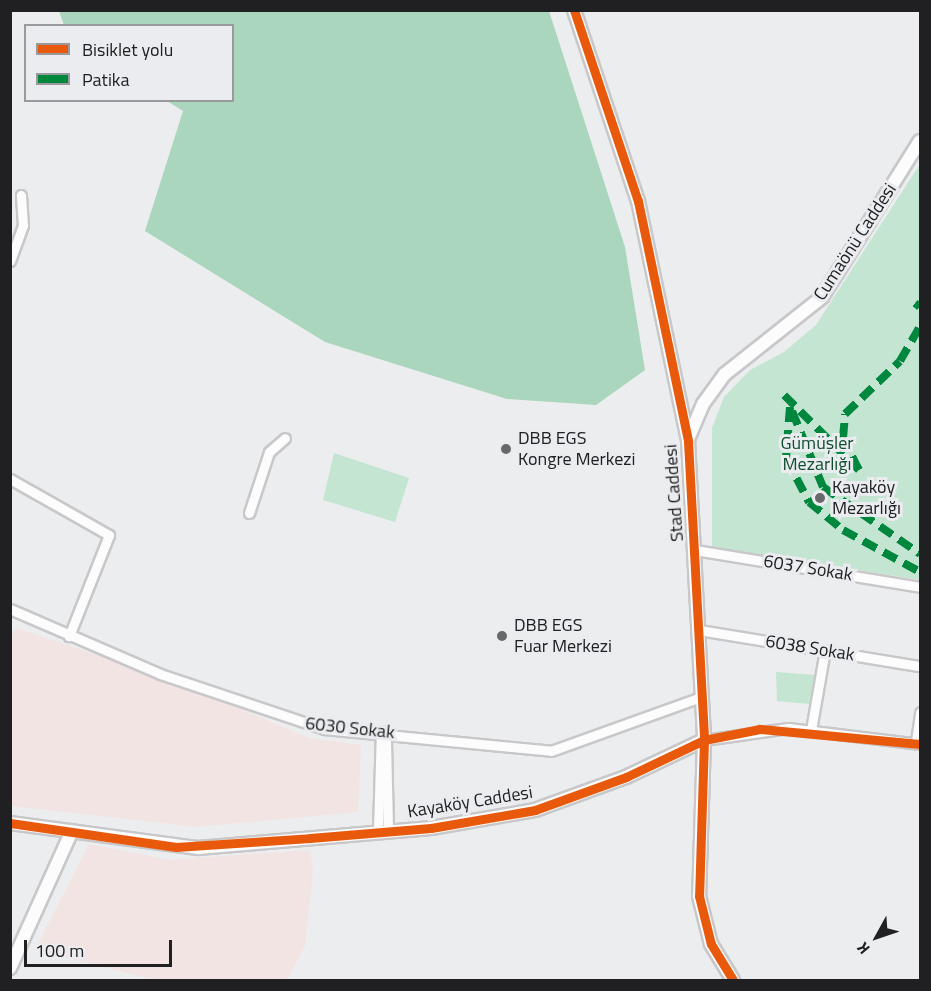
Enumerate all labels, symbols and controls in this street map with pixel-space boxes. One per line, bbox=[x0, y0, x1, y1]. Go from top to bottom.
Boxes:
legend bbox=[24, 24, 234, 102]
text: Bisiklet yolu bbox=[82, 36, 173, 63]
text: Patika bbox=[82, 66, 129, 93]
street label: Cumaönü Caddesi bbox=[809, 179, 901, 305]
place label: DBB EGS Kongre Merkezi bbox=[518, 428, 635, 470]
park label: Gümüşler Mezarlığı bbox=[780, 433, 854, 476]
marker: DBB EGS Kongre Merkezi bbox=[499, 442, 513, 456]
street label: Stad Caddesi bbox=[660, 444, 688, 542]
place label: Kayaköy Mezarlığı bbox=[832, 477, 901, 520]
marker: Kayaköy Mezarlığı bbox=[813, 491, 827, 505]
street label: 6037 Sokak bbox=[762, 550, 854, 586]
place label: DBB EGS Fuar Merkezi bbox=[514, 615, 612, 658]
marker: DBB EGS Fuar Merkezi bbox=[495, 629, 509, 643]
street label: 6038 Sokak bbox=[764, 630, 856, 666]
street label: 6030 Sokak bbox=[304, 713, 396, 743]
street label: Kayaköy Caddesi bbox=[406, 781, 534, 823]
north arrow bbox=[847, 907, 907, 967]
scale bar bbox=[27, 928, 176, 966]
text: 100 m bbox=[35, 937, 84, 964]
text: K bbox=[851, 937, 875, 960]

